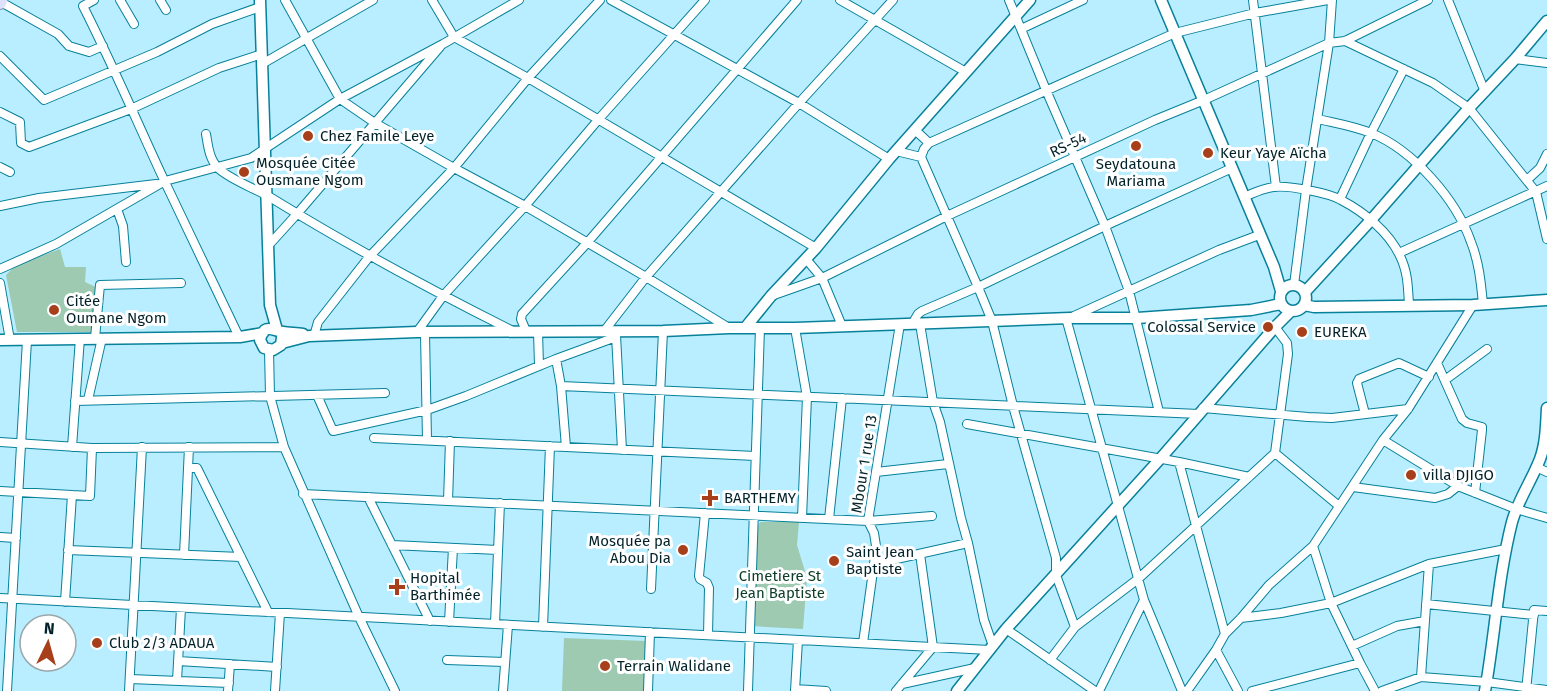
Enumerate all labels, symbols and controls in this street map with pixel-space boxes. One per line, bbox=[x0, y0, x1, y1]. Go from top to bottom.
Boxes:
place label: Chez Famile Leye bbox=[320, 127, 435, 145]
marker: Chez Famile Leye bbox=[301, 129, 315, 143]
street label: RS-54 bbox=[1047, 129, 1089, 161]
marker: Seydatouna Mariama bbox=[1129, 139, 1143, 153]
place label: Keur Yaye Aïcha bbox=[1220, 144, 1327, 162]
marker: Keur Yaye Aïcha bbox=[1201, 146, 1215, 160]
place label: Mosquée Citée Ousmane Ngom bbox=[256, 154, 364, 189]
place label: Seydatouna Mariama bbox=[1096, 155, 1176, 190]
marker: Mosquée Citée Ousmane Ngom bbox=[237, 165, 251, 179]
place label: Citée Oumane Ngom bbox=[66, 292, 167, 327]
marker: Citée Oumane Ngom bbox=[47, 303, 61, 317]
place label: Colossal Service bbox=[1147, 318, 1256, 336]
marker: Colossal Service bbox=[1261, 320, 1275, 334]
place label: EUREKA bbox=[1314, 323, 1367, 341]
marker: EUREKA bbox=[1295, 325, 1309, 339]
street label: Mbour 1 rue 13 bbox=[847, 414, 881, 514]
place label: villa DJIGO bbox=[1423, 466, 1494, 484]
marker: villa DJIGO bbox=[1404, 468, 1418, 482]
marker: BARTHEMY bbox=[701, 489, 719, 507]
place label: BARTHEMY bbox=[724, 489, 797, 507]
place label: Mosquée pa Abou Dia bbox=[589, 532, 671, 567]
marker: Mosquée pa Abou Dia bbox=[676, 543, 690, 557]
place label: Saint Jean Baptiste bbox=[846, 543, 914, 578]
marker: Saint Jean Baptiste bbox=[827, 554, 841, 568]
park label: Cimetiere St Jean Baptiste bbox=[735, 567, 825, 602]
place label: Hopital Barthimée bbox=[410, 569, 481, 604]
marker: Hopital Barthimée bbox=[388, 578, 406, 596]
north arrow bbox=[18, 613, 78, 673]
text: N bbox=[43, 619, 55, 638]
place label: Club 2/3 ADAUA bbox=[109, 634, 215, 652]
marker: Club 2/3 ADAUA bbox=[90, 636, 104, 650]
place label: Terrain Walidane bbox=[617, 657, 731, 675]
marker: Terrain Walidane bbox=[598, 659, 612, 673]

